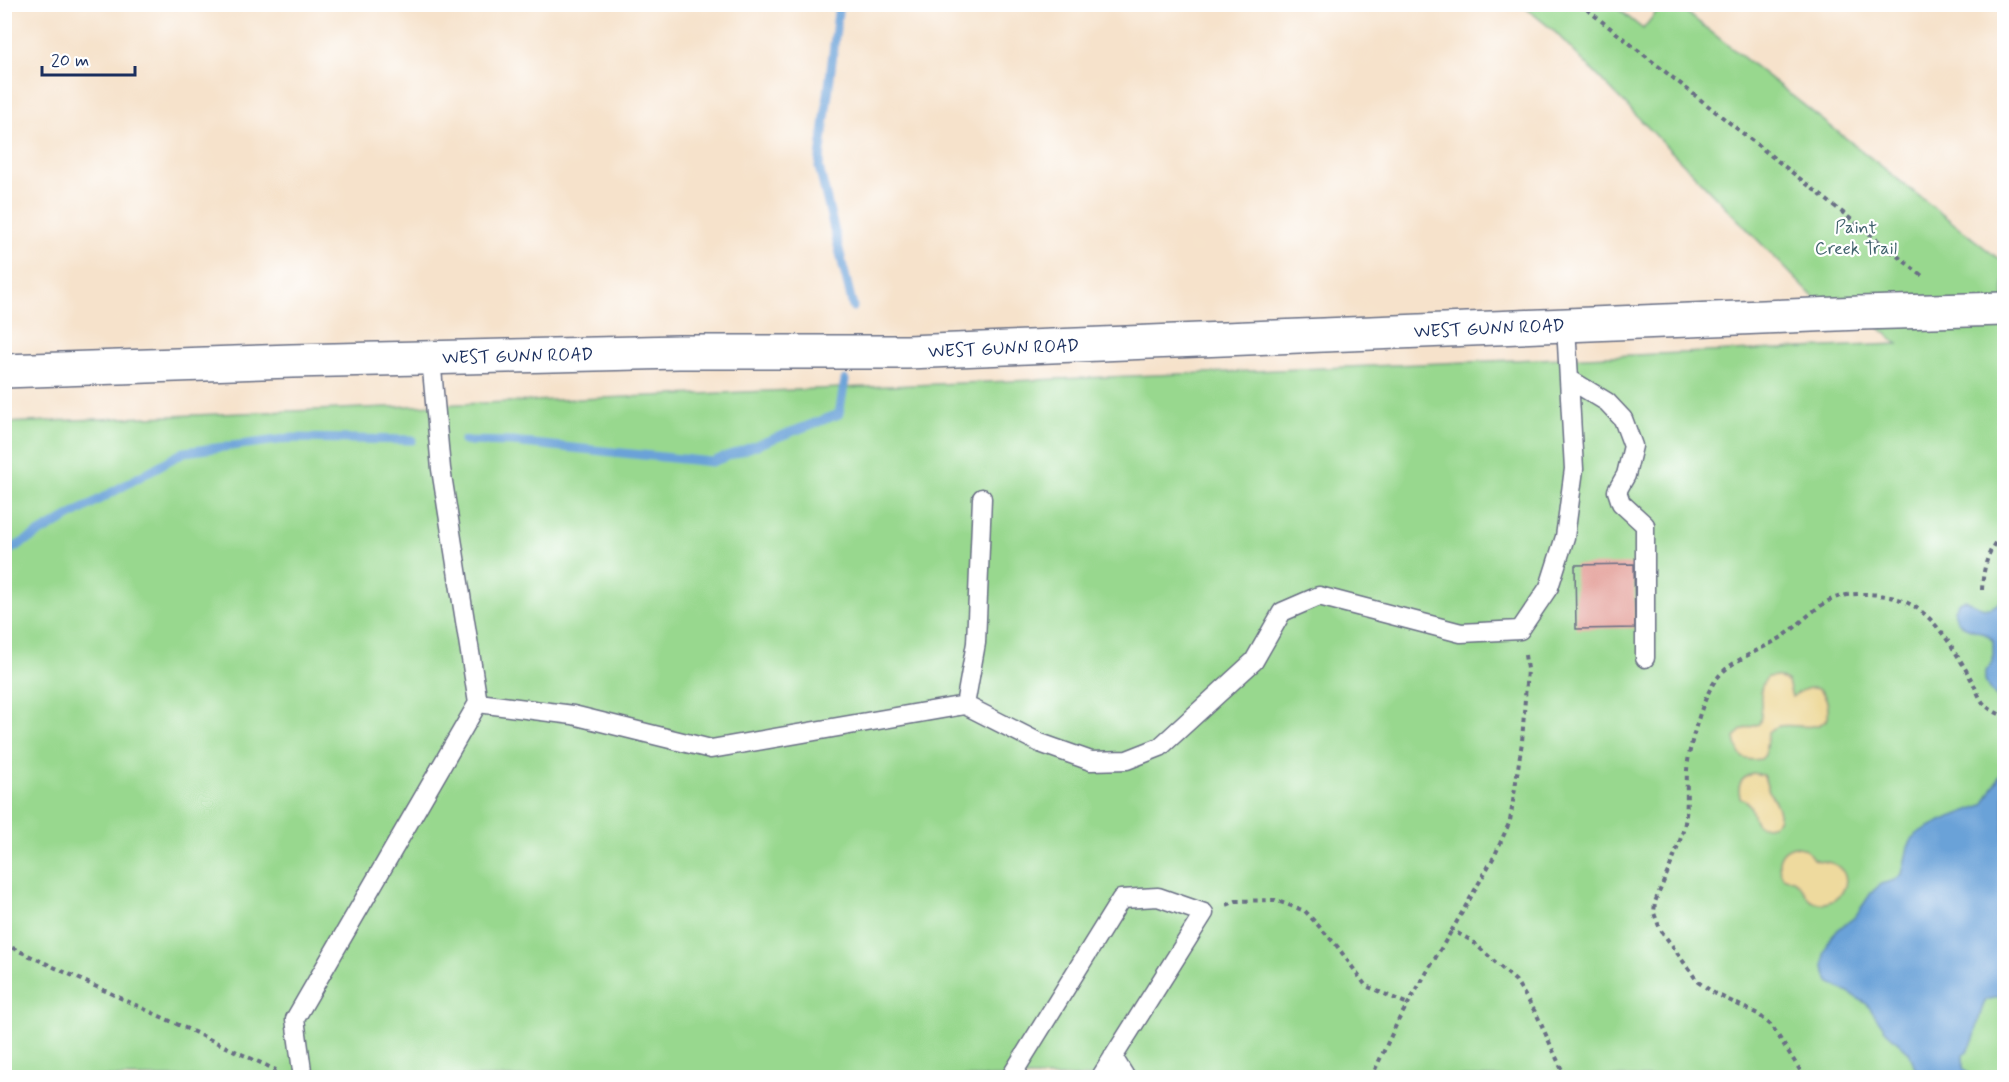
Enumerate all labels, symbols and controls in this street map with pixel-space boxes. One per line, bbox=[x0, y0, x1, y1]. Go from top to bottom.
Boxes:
scale bar bbox=[42, 39, 135, 77]
text: 20 m bbox=[51, 49, 89, 73]
park label: Paint Creek Trail bbox=[1815, 216, 1897, 261]
street label: WEST GUNN ROAD bbox=[1413, 314, 1565, 344]
street label: WEST GUNN ROAD bbox=[928, 334, 1080, 364]
street label: WEST GUNN ROAD bbox=[442, 343, 594, 371]

